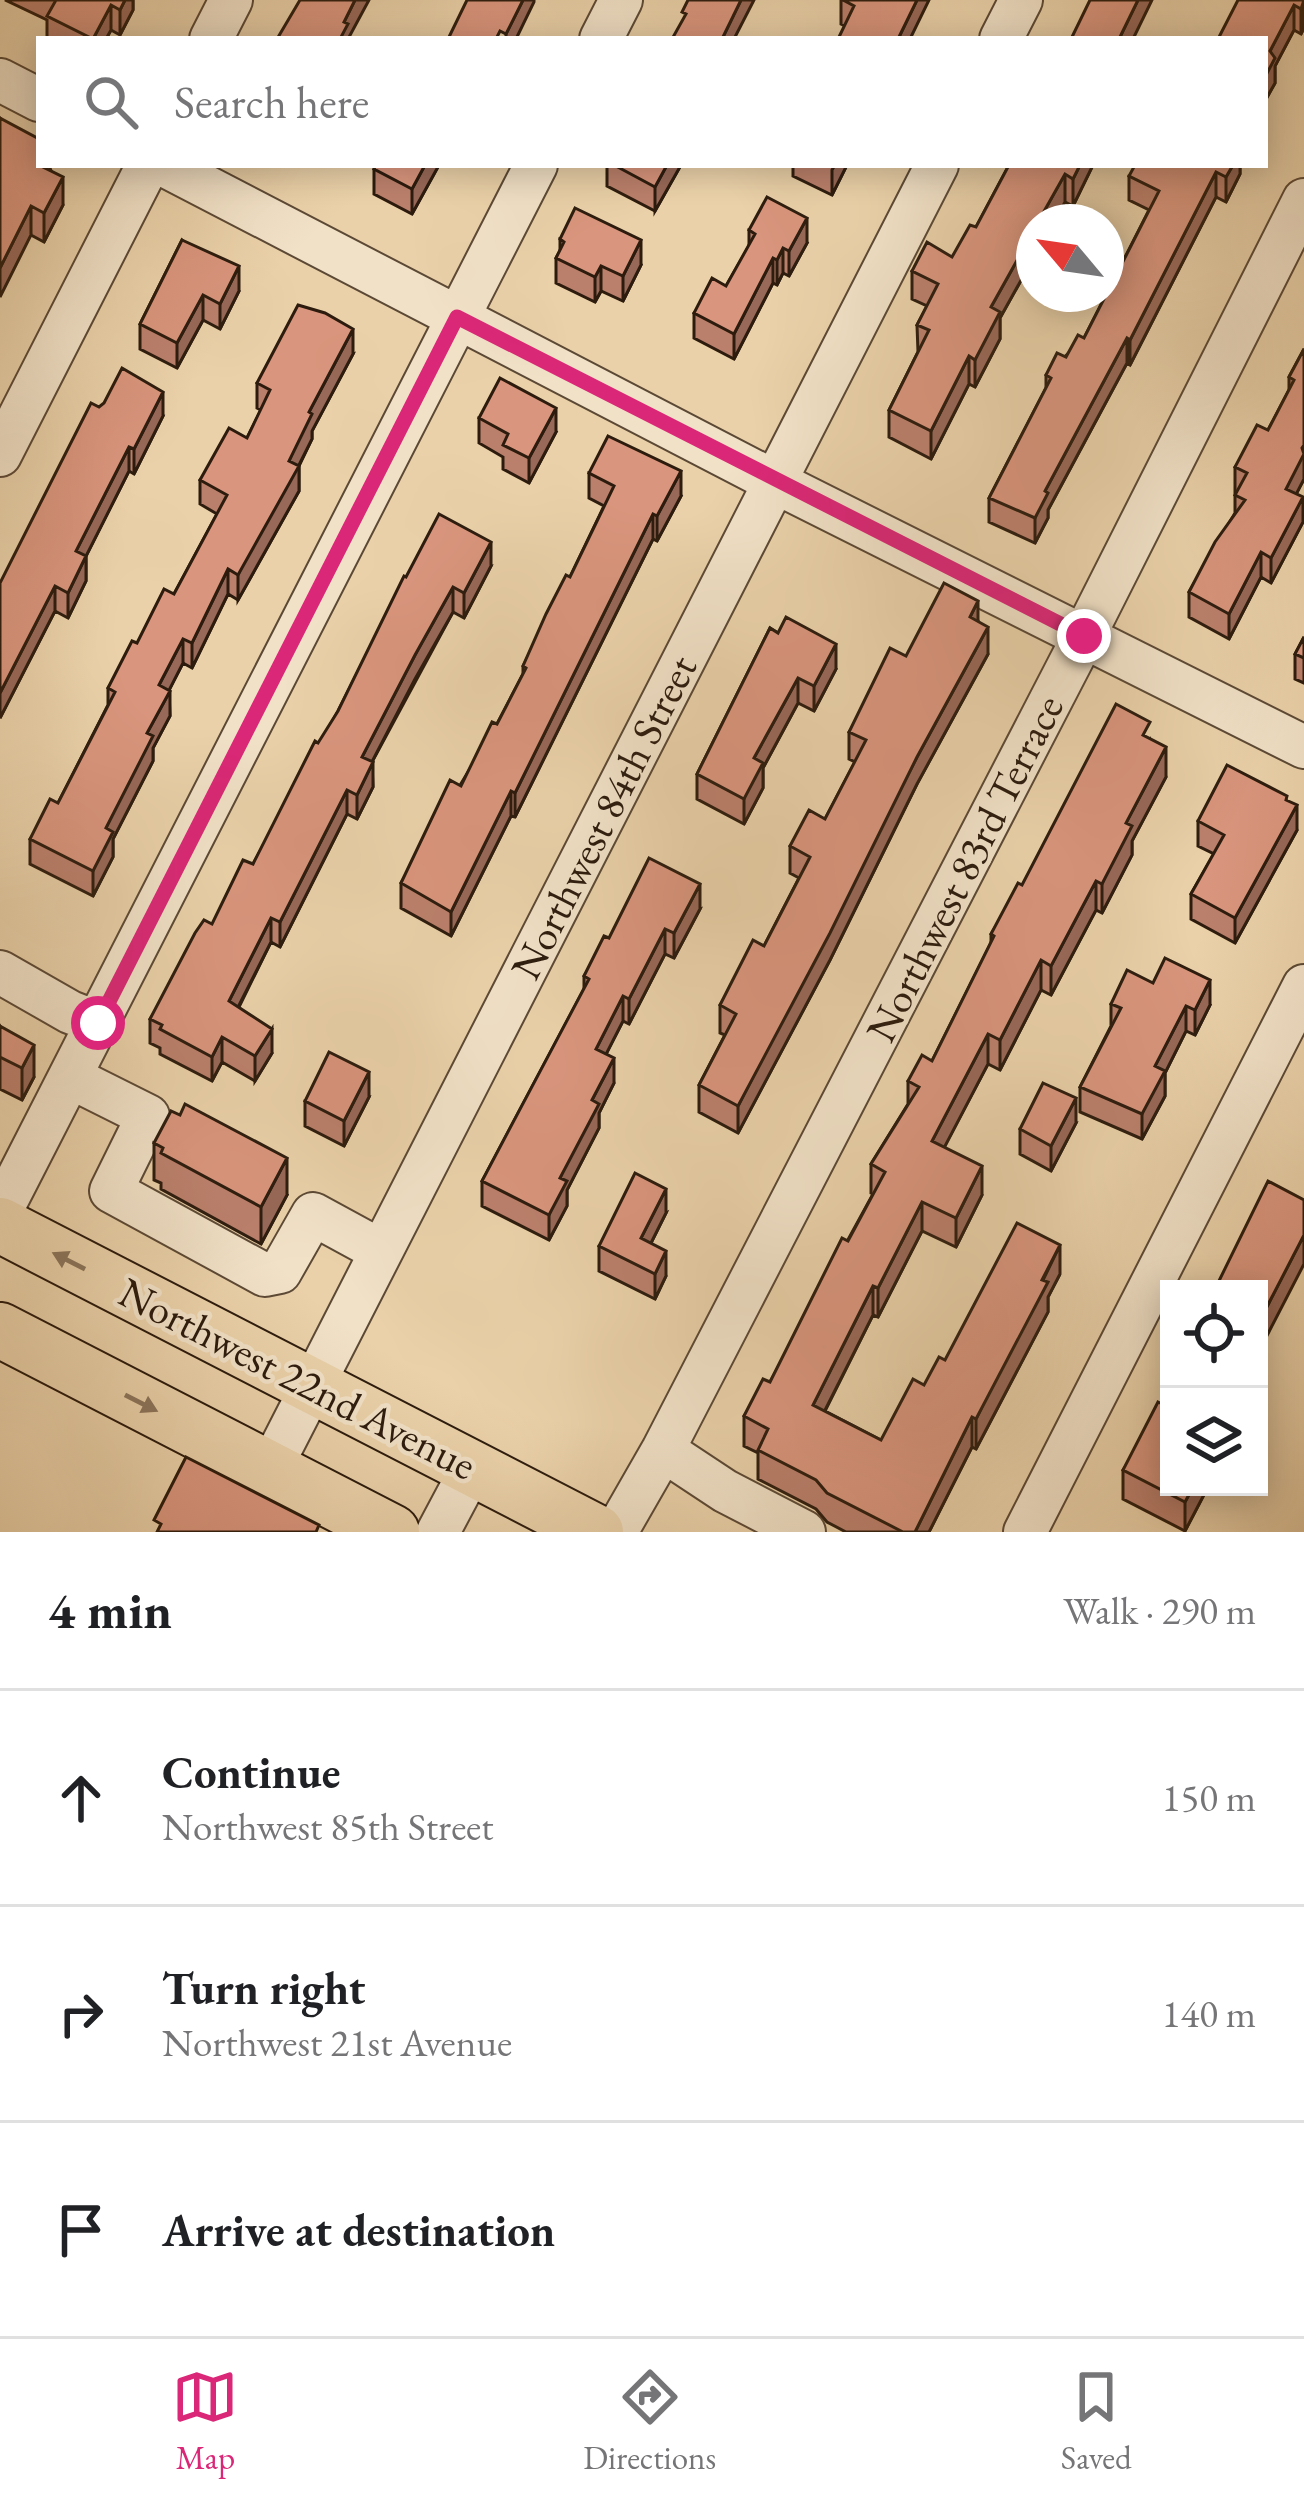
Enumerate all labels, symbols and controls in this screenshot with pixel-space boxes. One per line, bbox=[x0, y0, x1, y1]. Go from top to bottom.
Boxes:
search box bbox=[36, 36, 1268, 168]
icon: search bbox=[78, 69, 144, 135]
text: Search here bbox=[174, 73, 369, 131]
north arrow bbox=[1016, 204, 1124, 312]
route end bbox=[1057, 609, 1111, 663]
street label: Northwest 84th Street bbox=[498, 646, 709, 989]
street label: Northwest 83rd Terrace bbox=[853, 685, 1076, 1051]
route start bbox=[71, 996, 125, 1050]
one-way arrow bbox=[52, 1251, 86, 1271]
street label: Northwest 22nd Avenue bbox=[110, 1265, 486, 1492]
map controls bbox=[1160, 1280, 1268, 1496]
button: locate bbox=[1160, 1280, 1268, 1388]
button: layers bbox=[1160, 1388, 1268, 1496]
one-way arrow bbox=[124, 1392, 159, 1412]
text: 4 min bbox=[48, 1577, 172, 1643]
text: Walk · 290 m bbox=[1063, 1585, 1256, 1636]
text: Continue bbox=[162, 1743, 340, 1801]
icon: ahead bbox=[48, 1765, 114, 1831]
text: 150 m bbox=[1162, 1772, 1256, 1823]
text: Northwest 85th Street bbox=[162, 1801, 493, 1852]
text: Turn right bbox=[162, 1959, 365, 2017]
icon: right bbox=[48, 1981, 114, 2047]
text: 140 m bbox=[1162, 1988, 1256, 2039]
text: Northwest 21st Avenue bbox=[162, 2017, 512, 2068]
icon: arrive bbox=[48, 2197, 114, 2263]
text: Arrive at destination bbox=[162, 2201, 555, 2259]
tab: Map bbox=[172, 2364, 238, 2479]
tab: Directions bbox=[583, 2364, 716, 2479]
tab: Saved bbox=[1061, 2364, 1132, 2479]

